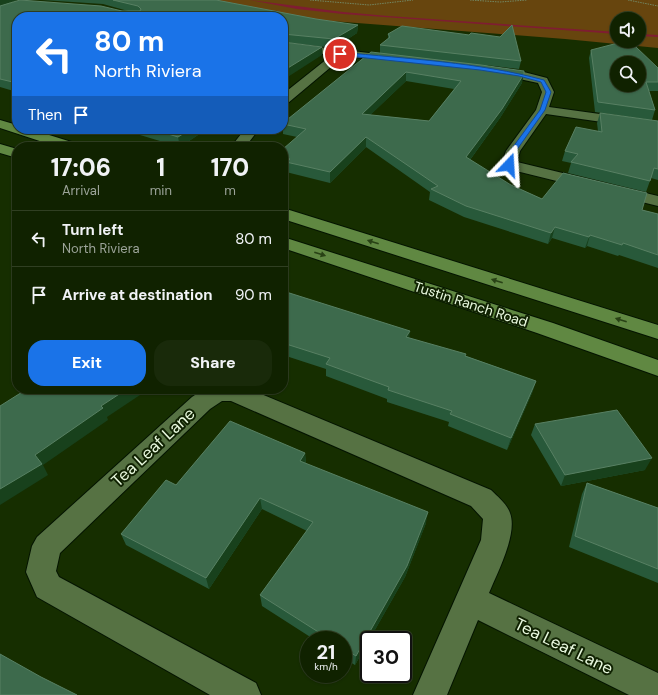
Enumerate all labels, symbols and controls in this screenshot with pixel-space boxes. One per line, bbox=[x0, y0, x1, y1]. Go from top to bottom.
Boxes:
map controls bbox=[610, 12, 646, 92]
button: sound bbox=[610, 12, 646, 48]
text: 80 m bbox=[94, 23, 164, 60]
icon: left bbox=[28, 28, 80, 80]
pin bbox=[323, 37, 357, 71]
icon: arrive bbox=[329, 43, 351, 65]
button: search bbox=[610, 56, 646, 92]
text: North Riviera bbox=[94, 59, 201, 83]
icon: arrive bbox=[70, 104, 92, 126]
text: Then bbox=[28, 105, 62, 125]
position arrow bbox=[488, 144, 530, 186]
text: 17:06 bbox=[51, 152, 111, 183]
text: 1 bbox=[156, 152, 165, 183]
text: 170 bbox=[211, 152, 249, 183]
text: Arrival bbox=[62, 182, 100, 199]
text: min bbox=[150, 182, 172, 199]
text: m bbox=[224, 182, 236, 199]
text: Turn left bbox=[62, 220, 123, 240]
icon: left bbox=[28, 228, 50, 250]
text: 80 m bbox=[235, 229, 272, 249]
one-way arrow bbox=[367, 239, 379, 245]
text: North Riviera bbox=[62, 240, 140, 257]
one-way arrow bbox=[314, 251, 326, 257]
street label: Tustin Ranch Road bbox=[412, 277, 530, 331]
one-way arrow bbox=[491, 278, 503, 284]
icon: arrive bbox=[28, 284, 50, 306]
text: Arrive at destination bbox=[62, 285, 213, 305]
text: 90 m bbox=[235, 285, 272, 305]
one-way arrow bbox=[614, 317, 626, 323]
button: Exit bbox=[28, 340, 146, 386]
button: Share bbox=[154, 340, 272, 386]
street label: Tea Leaf Lane bbox=[106, 403, 200, 491]
street label: Tea Leaf Lane bbox=[511, 613, 617, 679]
speed limit sign: 30 bbox=[360, 631, 412, 683]
text: 21 bbox=[317, 639, 335, 665]
text: km/h bbox=[314, 660, 338, 673]

